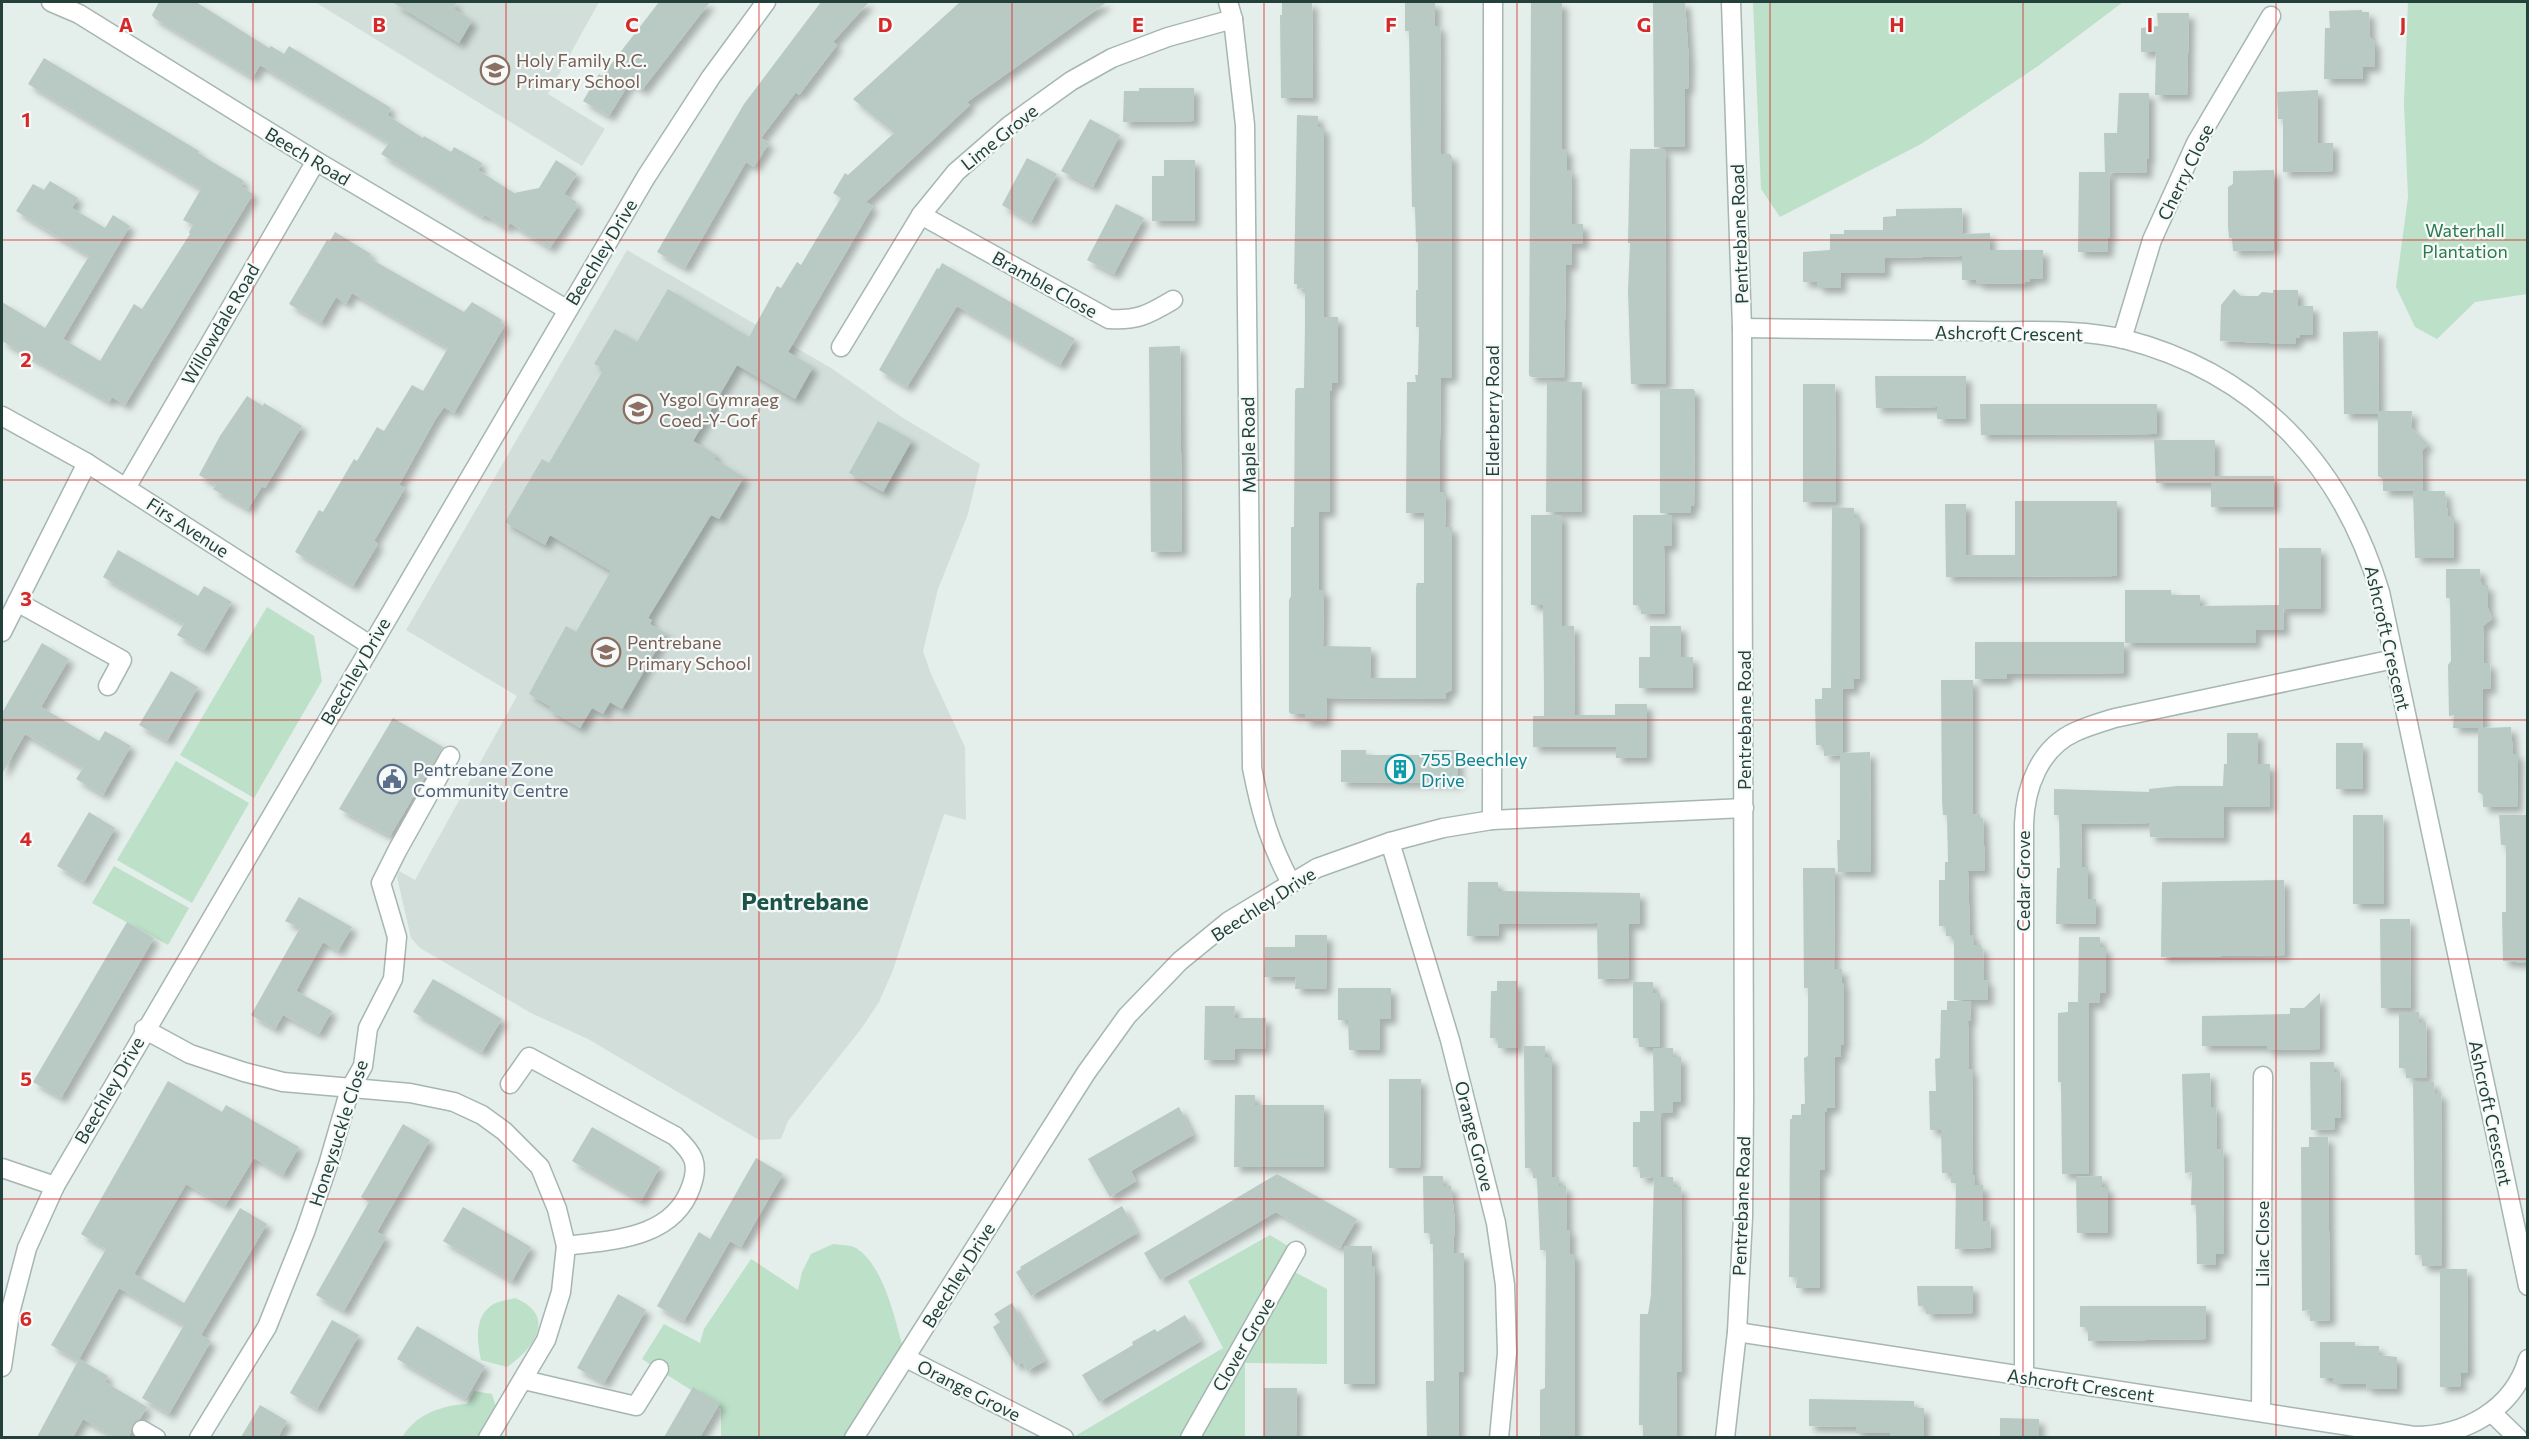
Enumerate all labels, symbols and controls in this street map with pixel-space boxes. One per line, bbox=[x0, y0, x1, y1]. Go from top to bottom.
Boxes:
text: A bbox=[119, 12, 133, 36]
text: B bbox=[372, 12, 386, 36]
text: C bbox=[625, 12, 639, 36]
text: D bbox=[878, 12, 892, 36]
text: E bbox=[1132, 12, 1144, 36]
text: F bbox=[1385, 12, 1397, 36]
text: G bbox=[1637, 12, 1651, 36]
text: H bbox=[1890, 12, 1905, 36]
text: I bbox=[2147, 12, 2153, 36]
text: J bbox=[2400, 12, 2406, 36]
place label: Holy Family R.C. Primary School bbox=[516, 49, 647, 92]
school or university icon: Holy Family R.C. Primary School bbox=[479, 54, 511, 86]
street label: Lime Grove bbox=[956, 99, 1042, 175]
text: 1 bbox=[21, 107, 31, 131]
street label: Cherry Close bbox=[2152, 120, 2218, 224]
street label: Beech Road bbox=[261, 122, 355, 190]
street label: Pentrebane Road bbox=[1726, 164, 1752, 304]
street label: Beechley Drive bbox=[561, 195, 641, 309]
park label: Waterhall Plantation bbox=[2422, 219, 2508, 262]
street label: Bramble Close bbox=[988, 246, 1102, 322]
street label: Willowdale Road bbox=[176, 260, 264, 388]
street label: Ashcroft Crescent bbox=[1935, 321, 2083, 345]
street label: Elderberry Road bbox=[1481, 345, 1503, 477]
text: 2 bbox=[20, 347, 32, 371]
place label: Ysgol Gymraeg Coed-Y-Gof bbox=[659, 388, 779, 431]
school or university icon: Ysgol Gymraeg Coed-Y-Gof bbox=[622, 393, 654, 425]
street label: Maple Road bbox=[1236, 396, 1260, 494]
street label: Firs Avenue bbox=[143, 492, 233, 562]
street label: Ashcroft Crescent bbox=[2361, 563, 2415, 713]
text: 3 bbox=[20, 586, 32, 610]
street label: Beechley Drive bbox=[315, 614, 395, 728]
place label: Pentrebane Primary School bbox=[627, 631, 751, 674]
school or university icon: Pentrebane Primary School bbox=[590, 636, 622, 668]
street label: Pentrebane Road bbox=[1733, 650, 1755, 790]
place label: 755 Beechley Drive bbox=[1421, 748, 1528, 791]
building icon: 755 Beechley Drive bbox=[1384, 753, 1416, 785]
place label: Pentrebane Zone Community Centre bbox=[413, 758, 569, 801]
public building icon: Pentrebane Zone Community Centre bbox=[376, 763, 408, 795]
text: 4 bbox=[20, 826, 32, 850]
street label: Cedar Grove bbox=[2012, 830, 2034, 932]
street label: Beechley Drive bbox=[1207, 862, 1319, 946]
district label: Pentrebane bbox=[741, 886, 869, 915]
street label: Beechley Drive bbox=[69, 1033, 149, 1147]
street label: Ashcroft Crescent bbox=[2465, 1038, 2517, 1188]
street label: Honeysuckle Close bbox=[304, 1057, 372, 1209]
text: 5 bbox=[20, 1066, 32, 1090]
street label: Orange Grove bbox=[1451, 1079, 1499, 1193]
street label: Pentrebane Road bbox=[1728, 1136, 1754, 1276]
street label: Lilac Close bbox=[2251, 1201, 2273, 1287]
street label: Beechley Drive bbox=[917, 1218, 999, 1332]
street label: Clover Grove bbox=[1207, 1293, 1279, 1395]
text: 6 bbox=[20, 1306, 32, 1330]
street label: Orange Grove bbox=[914, 1355, 1024, 1425]
street label: Ashcroft Crescent bbox=[2006, 1364, 2156, 1406]

